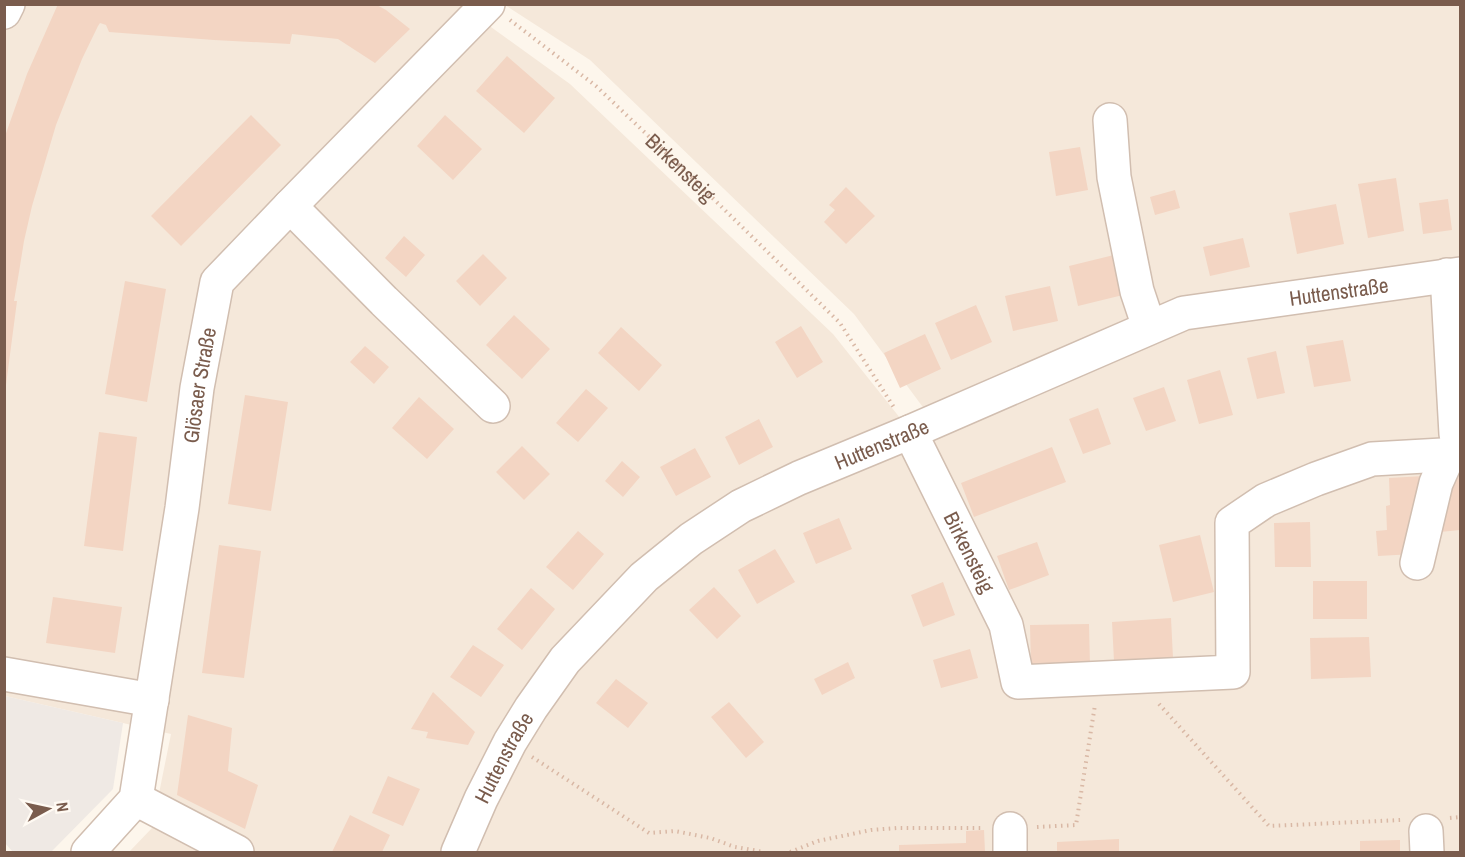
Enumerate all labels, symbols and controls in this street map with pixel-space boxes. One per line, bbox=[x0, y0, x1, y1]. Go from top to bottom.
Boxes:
street label: Birkensteig bbox=[640, 127, 723, 208]
street label: Huttenstraße bbox=[1287, 270, 1390, 312]
street label: Glösaer Straße bbox=[176, 325, 223, 445]
street label: Huttenstraße bbox=[830, 411, 933, 476]
street label: Birkensteig bbox=[937, 506, 1002, 598]
street label: Huttenstraße bbox=[467, 706, 540, 808]
north arrow bbox=[18, 779, 78, 839]
text: N bbox=[51, 801, 74, 813]

